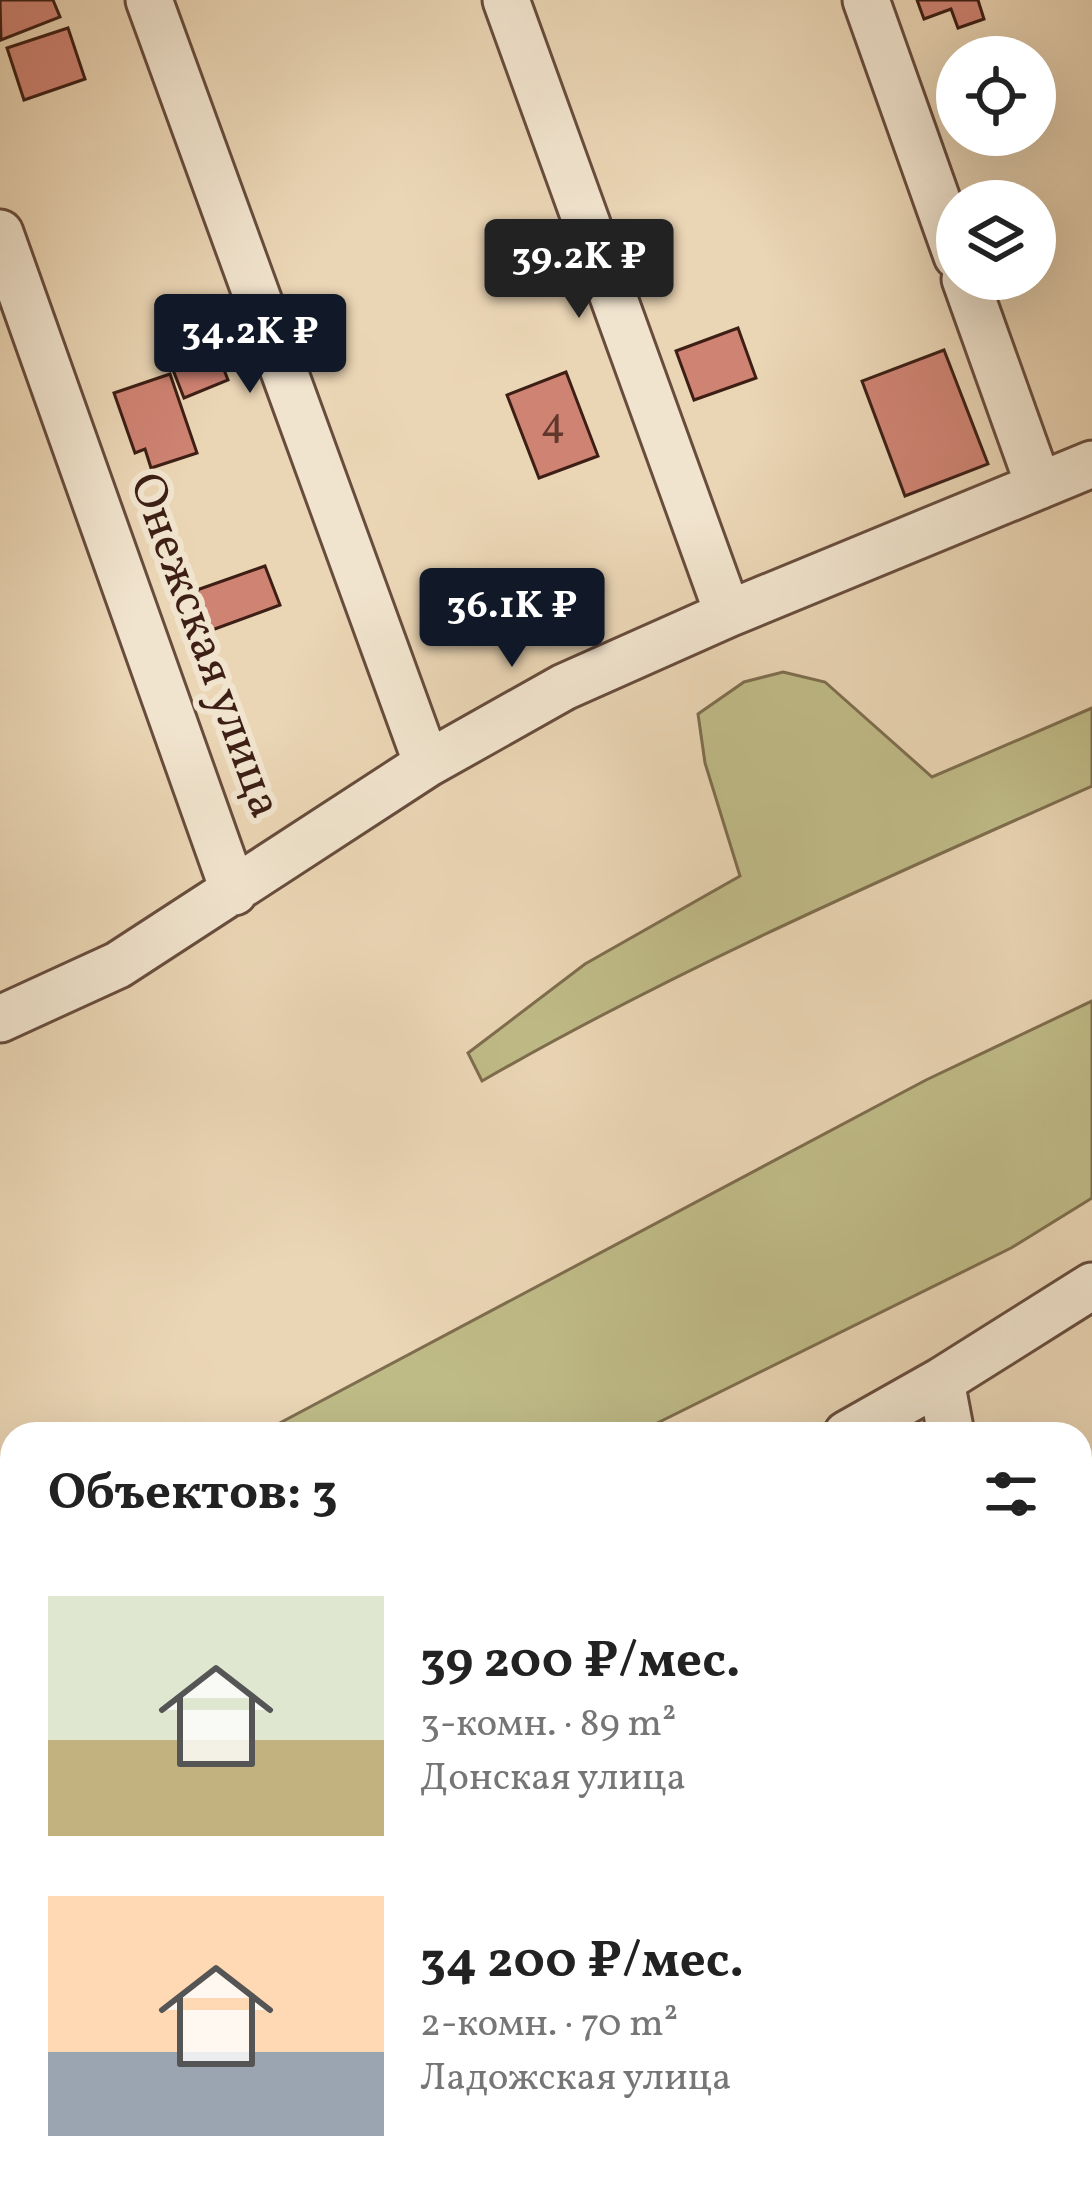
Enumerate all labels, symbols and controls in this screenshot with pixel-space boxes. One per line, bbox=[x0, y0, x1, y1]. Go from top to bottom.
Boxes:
map controls bbox=[936, 36, 1056, 300]
button: locate bbox=[936, 36, 1056, 156]
button: layers bbox=[936, 180, 1056, 300]
pin: 39.2K ₽ bbox=[468, 219, 690, 321]
text: 39.2K ₽ bbox=[512, 231, 646, 285]
pin: 34.2K ₽ bbox=[139, 294, 361, 396]
text: 34.2K ₽ bbox=[181, 306, 319, 360]
house number: 4 bbox=[540, 396, 566, 455]
street label: Онежская улица bbox=[111, 464, 297, 828]
pin: 36.1K ₽ bbox=[401, 568, 623, 670]
text: 36.1K ₽ bbox=[447, 580, 577, 634]
text: Объектов: 3 bbox=[48, 1459, 338, 1530]
icon: filters bbox=[978, 1461, 1044, 1527]
text: 39 200 ₽/мес. bbox=[420, 1627, 740, 1698]
icon: home bbox=[144, 1644, 288, 1788]
text: 3-комн. · 89 m² bbox=[420, 1698, 676, 1752]
text: Донская улица bbox=[420, 1752, 686, 1806]
text: 34 200 ₽/мес. bbox=[420, 1927, 744, 1998]
icon: home bbox=[144, 1944, 288, 2088]
text: 2-комн. · 70 m² bbox=[420, 1998, 678, 2052]
text: Ладожская улица bbox=[420, 2052, 731, 2106]

